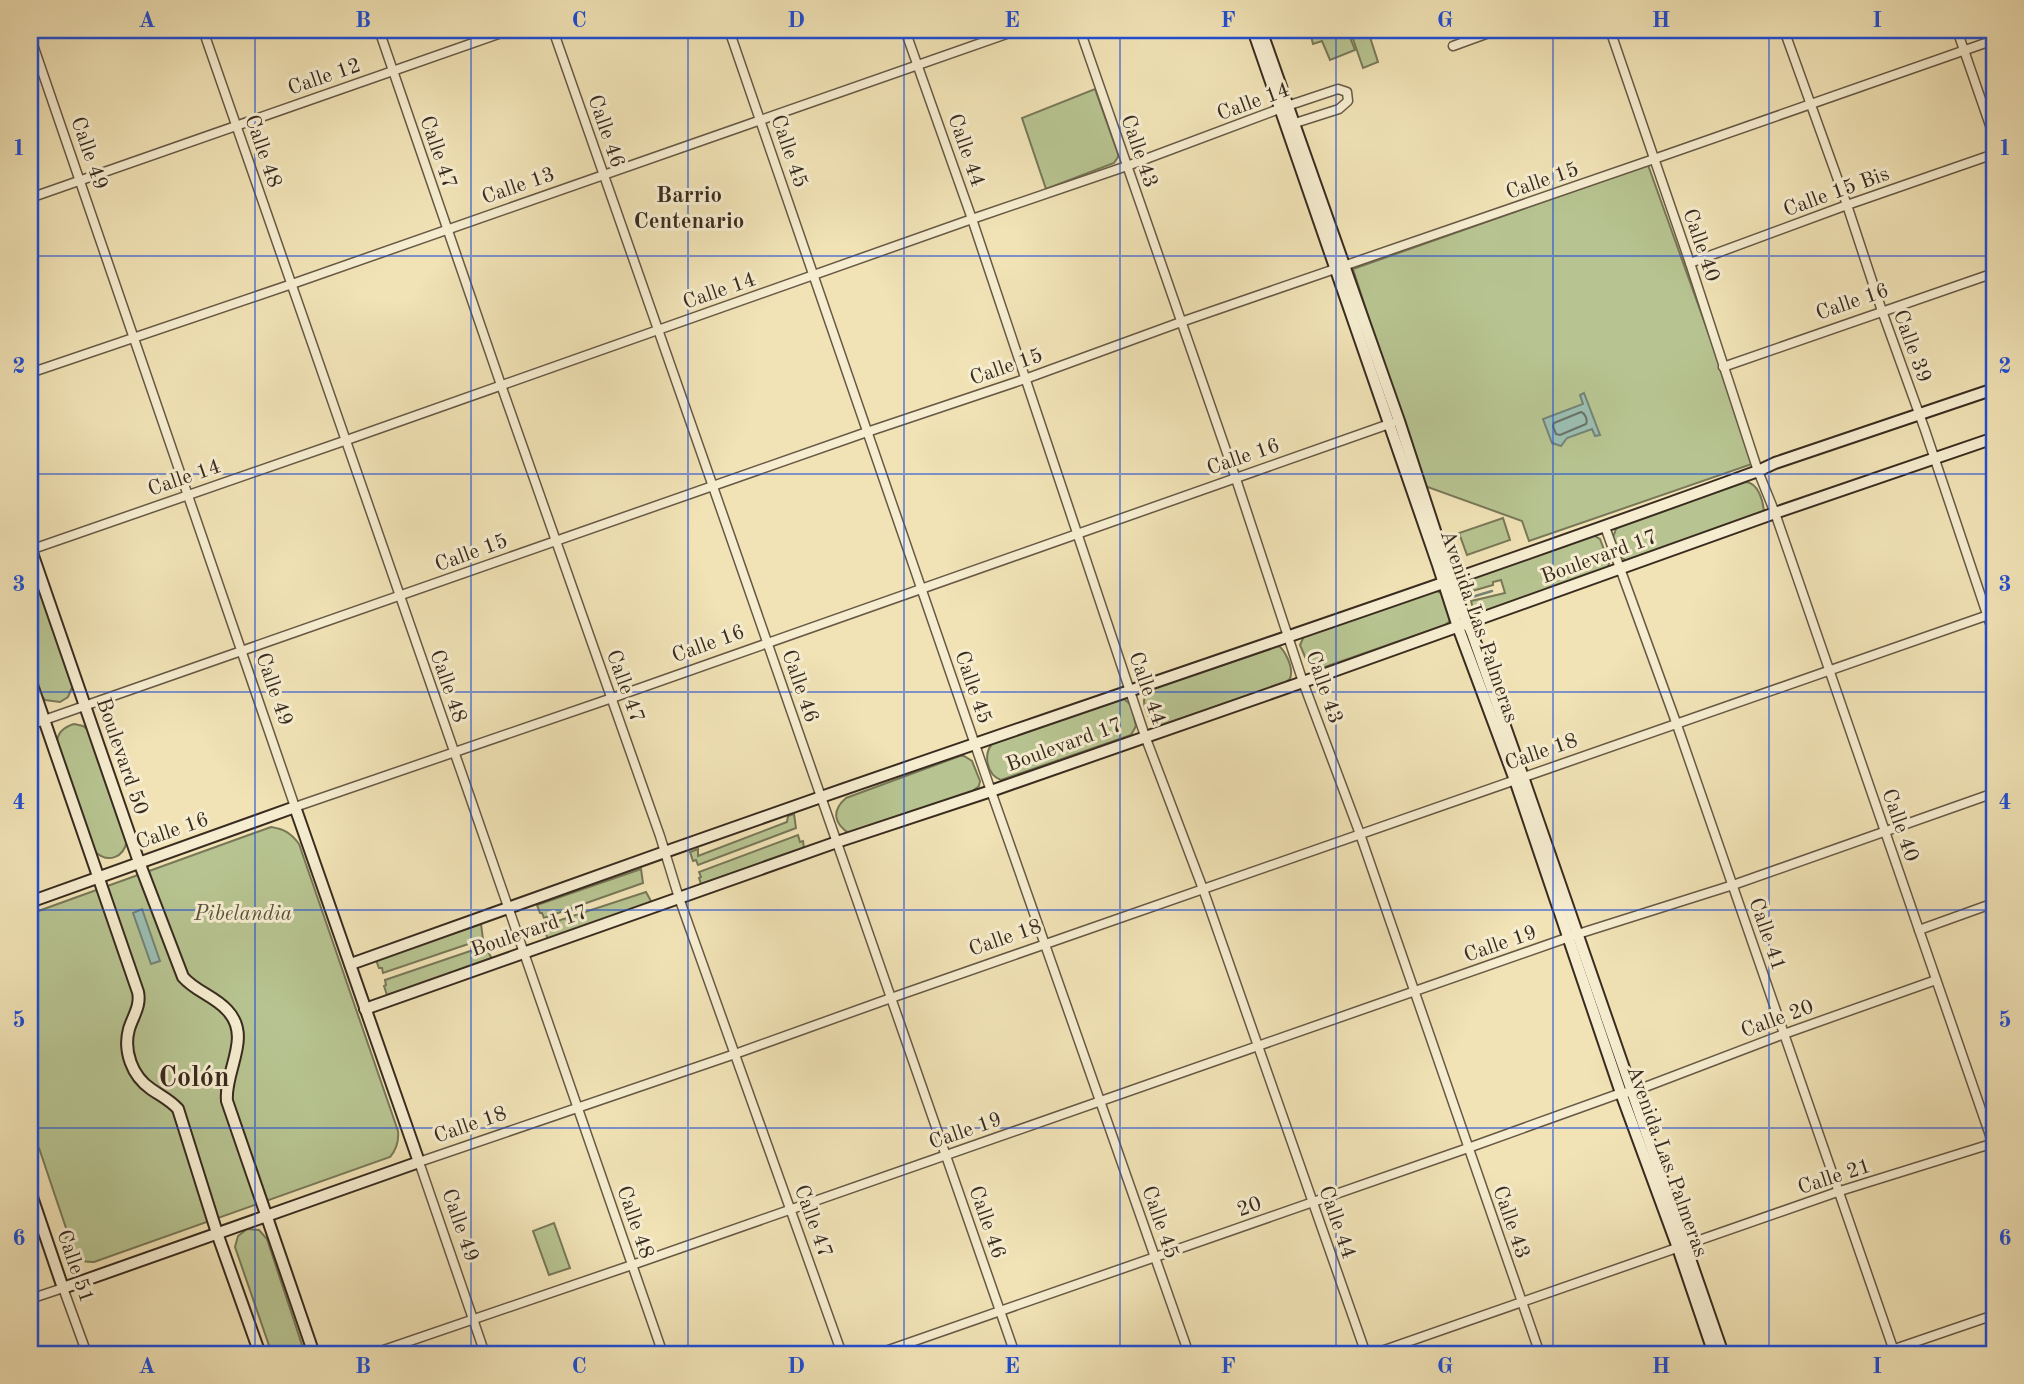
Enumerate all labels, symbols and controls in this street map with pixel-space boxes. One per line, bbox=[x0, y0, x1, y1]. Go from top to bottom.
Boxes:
text: A bbox=[138, 9, 156, 32]
text: B bbox=[355, 9, 371, 32]
text: C bbox=[571, 9, 587, 32]
text: D bbox=[787, 9, 805, 32]
text: E bbox=[1004, 9, 1020, 32]
text: F bbox=[1220, 9, 1236, 32]
text: G bbox=[1437, 9, 1453, 32]
text: H bbox=[1652, 9, 1670, 32]
text: I bbox=[1872, 9, 1882, 32]
street label: Calle 12 bbox=[285, 55, 364, 100]
street label: Calle 14 bbox=[1214, 80, 1293, 125]
street label: Calle 46 bbox=[583, 92, 628, 171]
street label: Calle 44 bbox=[943, 111, 988, 190]
street label: Calle 48 bbox=[240, 112, 285, 191]
street label: Calle 45 bbox=[766, 112, 811, 191]
street label: Calle 43 bbox=[1116, 112, 1161, 191]
street label: Calle 47 bbox=[415, 113, 460, 192]
street label: Calle 49 bbox=[66, 114, 111, 193]
text: 1 bbox=[12, 137, 26, 160]
text: 1 bbox=[1998, 137, 2012, 160]
street label: Calle 15 bbox=[1503, 159, 1582, 204]
street label: Calle 13 bbox=[479, 164, 558, 209]
street label: Calle 15 Bis bbox=[1781, 164, 1892, 221]
district label: Barrio Centenario bbox=[634, 184, 744, 233]
street label: Calle 40 bbox=[1678, 206, 1723, 285]
street label: Calle 14 bbox=[680, 269, 759, 314]
street label: Calle 16 bbox=[1813, 280, 1892, 325]
street label: Calle 39 bbox=[1889, 307, 1934, 386]
street label: Calle 15 bbox=[967, 345, 1046, 390]
text: 2 bbox=[12, 355, 26, 378]
text: 2 bbox=[1998, 355, 2012, 378]
street label: Calle 16 bbox=[1204, 435, 1283, 480]
street label: Calle 14 bbox=[145, 456, 224, 501]
street label: Boulevard 17 bbox=[1539, 527, 1660, 588]
street label: Avenida Las Palmeras bbox=[1436, 528, 1521, 725]
street label: Calle 15 bbox=[432, 531, 511, 576]
text: 3 bbox=[12, 573, 26, 596]
text: 3 bbox=[1998, 573, 2012, 596]
street label: Calle 16 bbox=[669, 622, 748, 667]
street label: Calle 48 bbox=[425, 647, 470, 726]
street label: Calle 47 bbox=[602, 647, 647, 726]
street label: Calle 46 bbox=[777, 647, 822, 726]
street label: Calle 45 bbox=[950, 648, 995, 727]
street label: Calle 43 bbox=[1301, 648, 1346, 727]
street label: Calle 44 bbox=[1124, 649, 1169, 728]
street label: Calle 49 bbox=[251, 650, 296, 729]
street label: Boulevard 50 bbox=[92, 695, 151, 818]
street label: Boulevard 17 bbox=[1004, 715, 1125, 776]
street label: Calle 18 bbox=[1502, 730, 1581, 775]
street label: Calle 40 bbox=[1877, 786, 1922, 865]
text: 4 bbox=[12, 791, 26, 814]
text: 4 bbox=[1998, 791, 2012, 814]
street label: Calle 16 bbox=[133, 809, 212, 854]
street label: Calle 41 bbox=[1744, 895, 1789, 974]
street label: Boulevard 17 bbox=[468, 902, 591, 961]
park label: Pibelandia bbox=[193, 904, 292, 925]
street label: Calle 18 bbox=[966, 916, 1045, 961]
street label: Calle 19 bbox=[1461, 922, 1540, 967]
street label: Calle 20 bbox=[1738, 997, 1817, 1042]
text: 5 bbox=[12, 1009, 26, 1032]
text: 5 bbox=[1998, 1009, 2012, 1032]
street label: Avenida Las Palmeras bbox=[1622, 1063, 1711, 1260]
district label: Colón bbox=[159, 1065, 229, 1093]
street label: Calle 18 bbox=[431, 1103, 510, 1148]
street label: Calle 19 bbox=[926, 1109, 1005, 1154]
street label: Calle 21 bbox=[1795, 1156, 1874, 1199]
street label: Calle 47 bbox=[790, 1182, 835, 1261]
street label: Calle 48 bbox=[612, 1183, 657, 1262]
street label: Calle 46 bbox=[964, 1183, 1009, 1262]
street label: Calle 45 bbox=[1137, 1183, 1182, 1262]
street label: Calle 44 bbox=[1314, 1183, 1359, 1262]
street label: Calle 43 bbox=[1488, 1183, 1533, 1262]
street label: Calle 49 bbox=[437, 1186, 482, 1265]
street label: 20 bbox=[1235, 1194, 1264, 1221]
text: 6 bbox=[12, 1227, 26, 1250]
street label: Calle 51 bbox=[52, 1227, 97, 1306]
text: 6 bbox=[1998, 1227, 2012, 1250]
text: A bbox=[138, 1355, 156, 1378]
text: B bbox=[355, 1355, 371, 1378]
text: C bbox=[571, 1355, 587, 1378]
text: D bbox=[787, 1355, 805, 1378]
text: E bbox=[1004, 1355, 1020, 1378]
text: F bbox=[1220, 1355, 1236, 1378]
text: G bbox=[1437, 1355, 1453, 1378]
text: H bbox=[1652, 1355, 1670, 1378]
text: I bbox=[1872, 1355, 1882, 1378]

